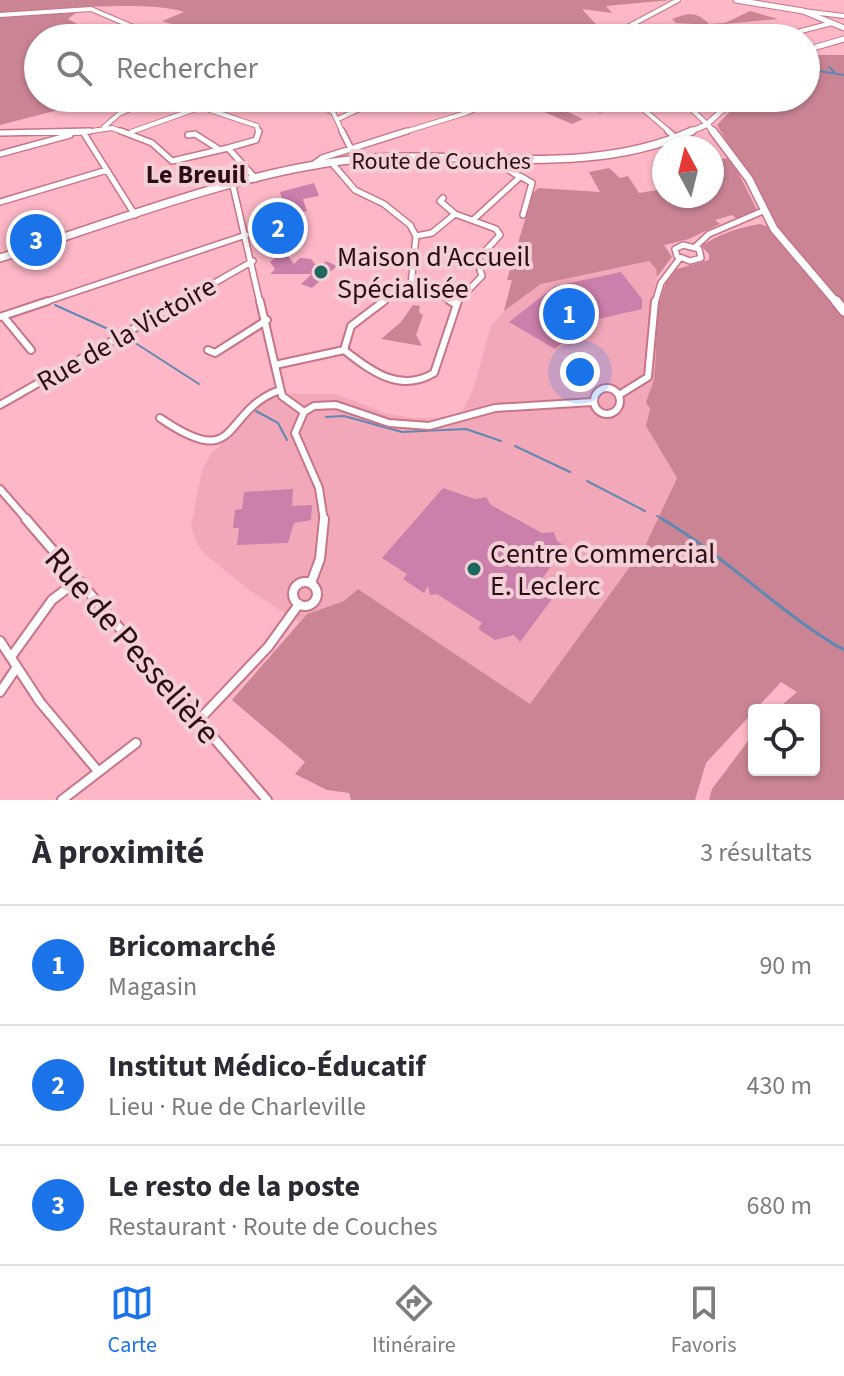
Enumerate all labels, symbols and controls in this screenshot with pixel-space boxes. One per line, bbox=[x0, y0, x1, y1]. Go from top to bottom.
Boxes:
search box bbox=[24, 24, 820, 112]
icon: search bbox=[52, 46, 96, 90]
text: Rechercher bbox=[116, 47, 258, 90]
north arrow bbox=[652, 136, 724, 208]
street label: Route de Couches bbox=[351, 144, 531, 179]
district label: Le Breuil bbox=[146, 156, 247, 193]
pin: 2 bbox=[252, 198, 304, 258]
pin: 3 bbox=[10, 210, 62, 270]
place label: Maison d'Accueil Spécialisée bbox=[337, 237, 530, 309]
marker: Maison d'Accueil Spécialisée bbox=[312, 263, 330, 281]
street label: Rue de la Victoire bbox=[30, 266, 223, 401]
pin: 1 bbox=[543, 284, 595, 344]
your location bbox=[560, 352, 600, 392]
place label: Centre Commercial E. Leclerc bbox=[490, 534, 715, 606]
street label: Rue de Pesselière bbox=[32, 537, 231, 755]
marker: Centre Commercial E. Leclerc bbox=[465, 560, 483, 578]
map controls bbox=[748, 704, 820, 776]
button: locate bbox=[748, 704, 820, 776]
text: À proximité bbox=[32, 828, 204, 877]
text: 3 résultats bbox=[700, 834, 812, 871]
text: Bricomarché bbox=[108, 925, 276, 968]
text: 1 bbox=[51, 947, 65, 984]
text: 90 m bbox=[759, 947, 812, 984]
text: Magasin bbox=[108, 968, 197, 1005]
text: Institut Médico-Éducatif bbox=[108, 1045, 426, 1088]
text: 2 bbox=[51, 1067, 65, 1104]
text: 430 m bbox=[746, 1067, 812, 1104]
text: Lieu · Rue de Charleville bbox=[108, 1088, 366, 1125]
text: Le resto de la poste bbox=[108, 1165, 360, 1208]
text: 3 bbox=[51, 1187, 65, 1224]
text: 680 m bbox=[746, 1187, 812, 1224]
text: Restaurant · Route de Couches bbox=[108, 1208, 437, 1245]
tab: Carte bbox=[108, 1281, 157, 1361]
tab: Itinéraire bbox=[372, 1281, 456, 1361]
tab: Favoris bbox=[671, 1281, 736, 1361]

